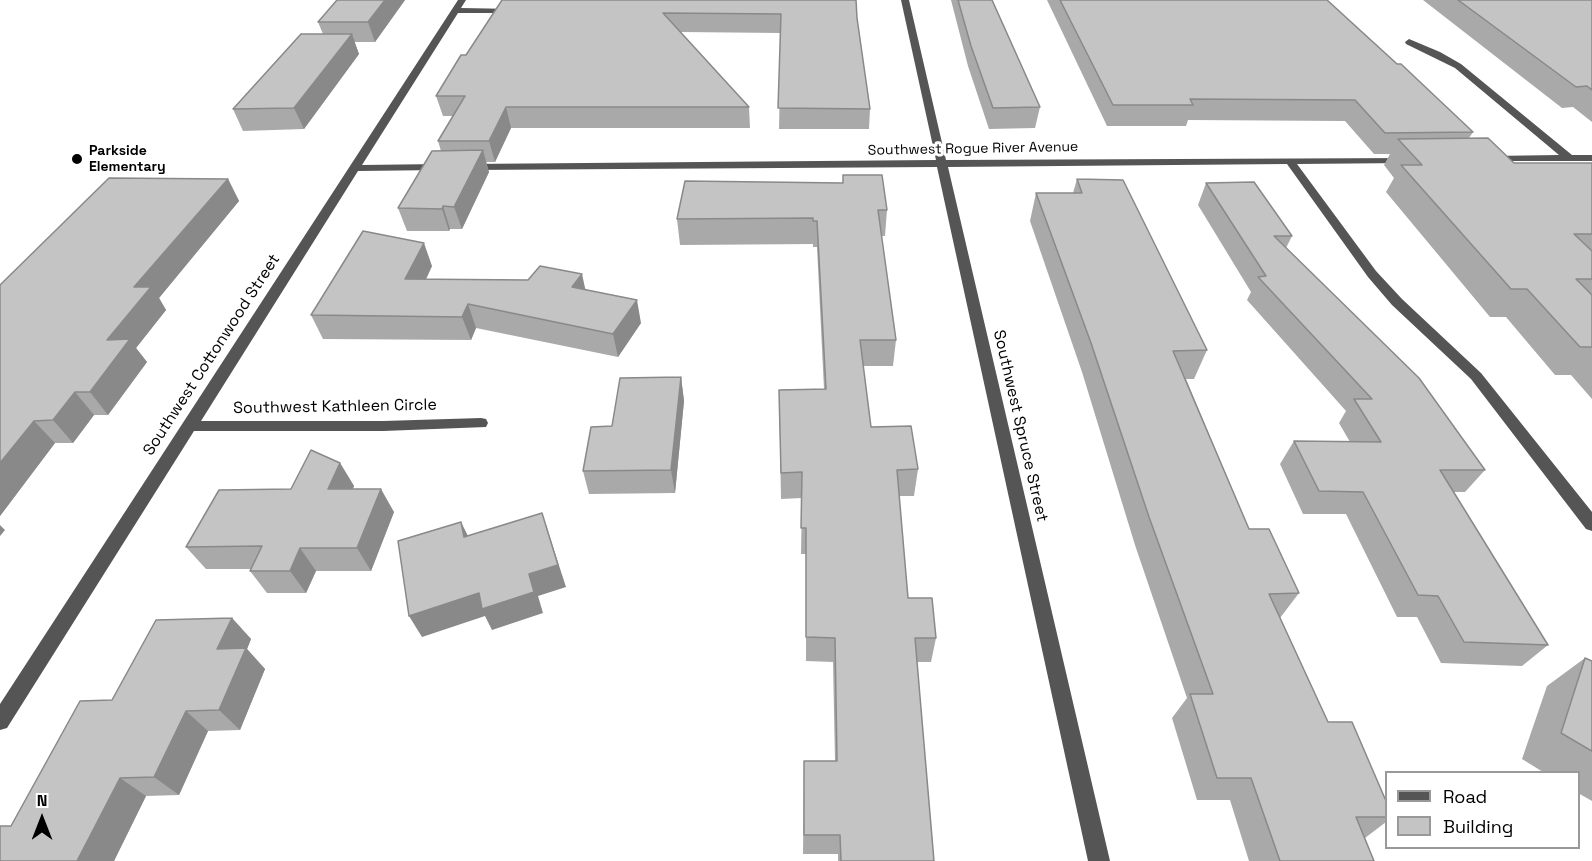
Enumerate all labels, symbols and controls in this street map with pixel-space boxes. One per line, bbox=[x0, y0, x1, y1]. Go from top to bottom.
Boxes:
street label: Southwest Rogue River Avenue bbox=[868, 139, 1078, 159]
place label: Parkside Elementary bbox=[89, 143, 166, 176]
marker: Parkside Elementary bbox=[70, 152, 84, 166]
street label: Southwest Cottonwood Street bbox=[140, 251, 284, 459]
street label: Southwest Spruce Street bbox=[989, 328, 1051, 524]
street label: Southwest Kathleen Circle bbox=[233, 396, 437, 418]
legend bbox=[1385, 771, 1580, 849]
text: Road bbox=[1443, 785, 1487, 808]
north arrow bbox=[12, 789, 72, 849]
text: N bbox=[37, 790, 47, 811]
text: Building bbox=[1443, 815, 1513, 838]

